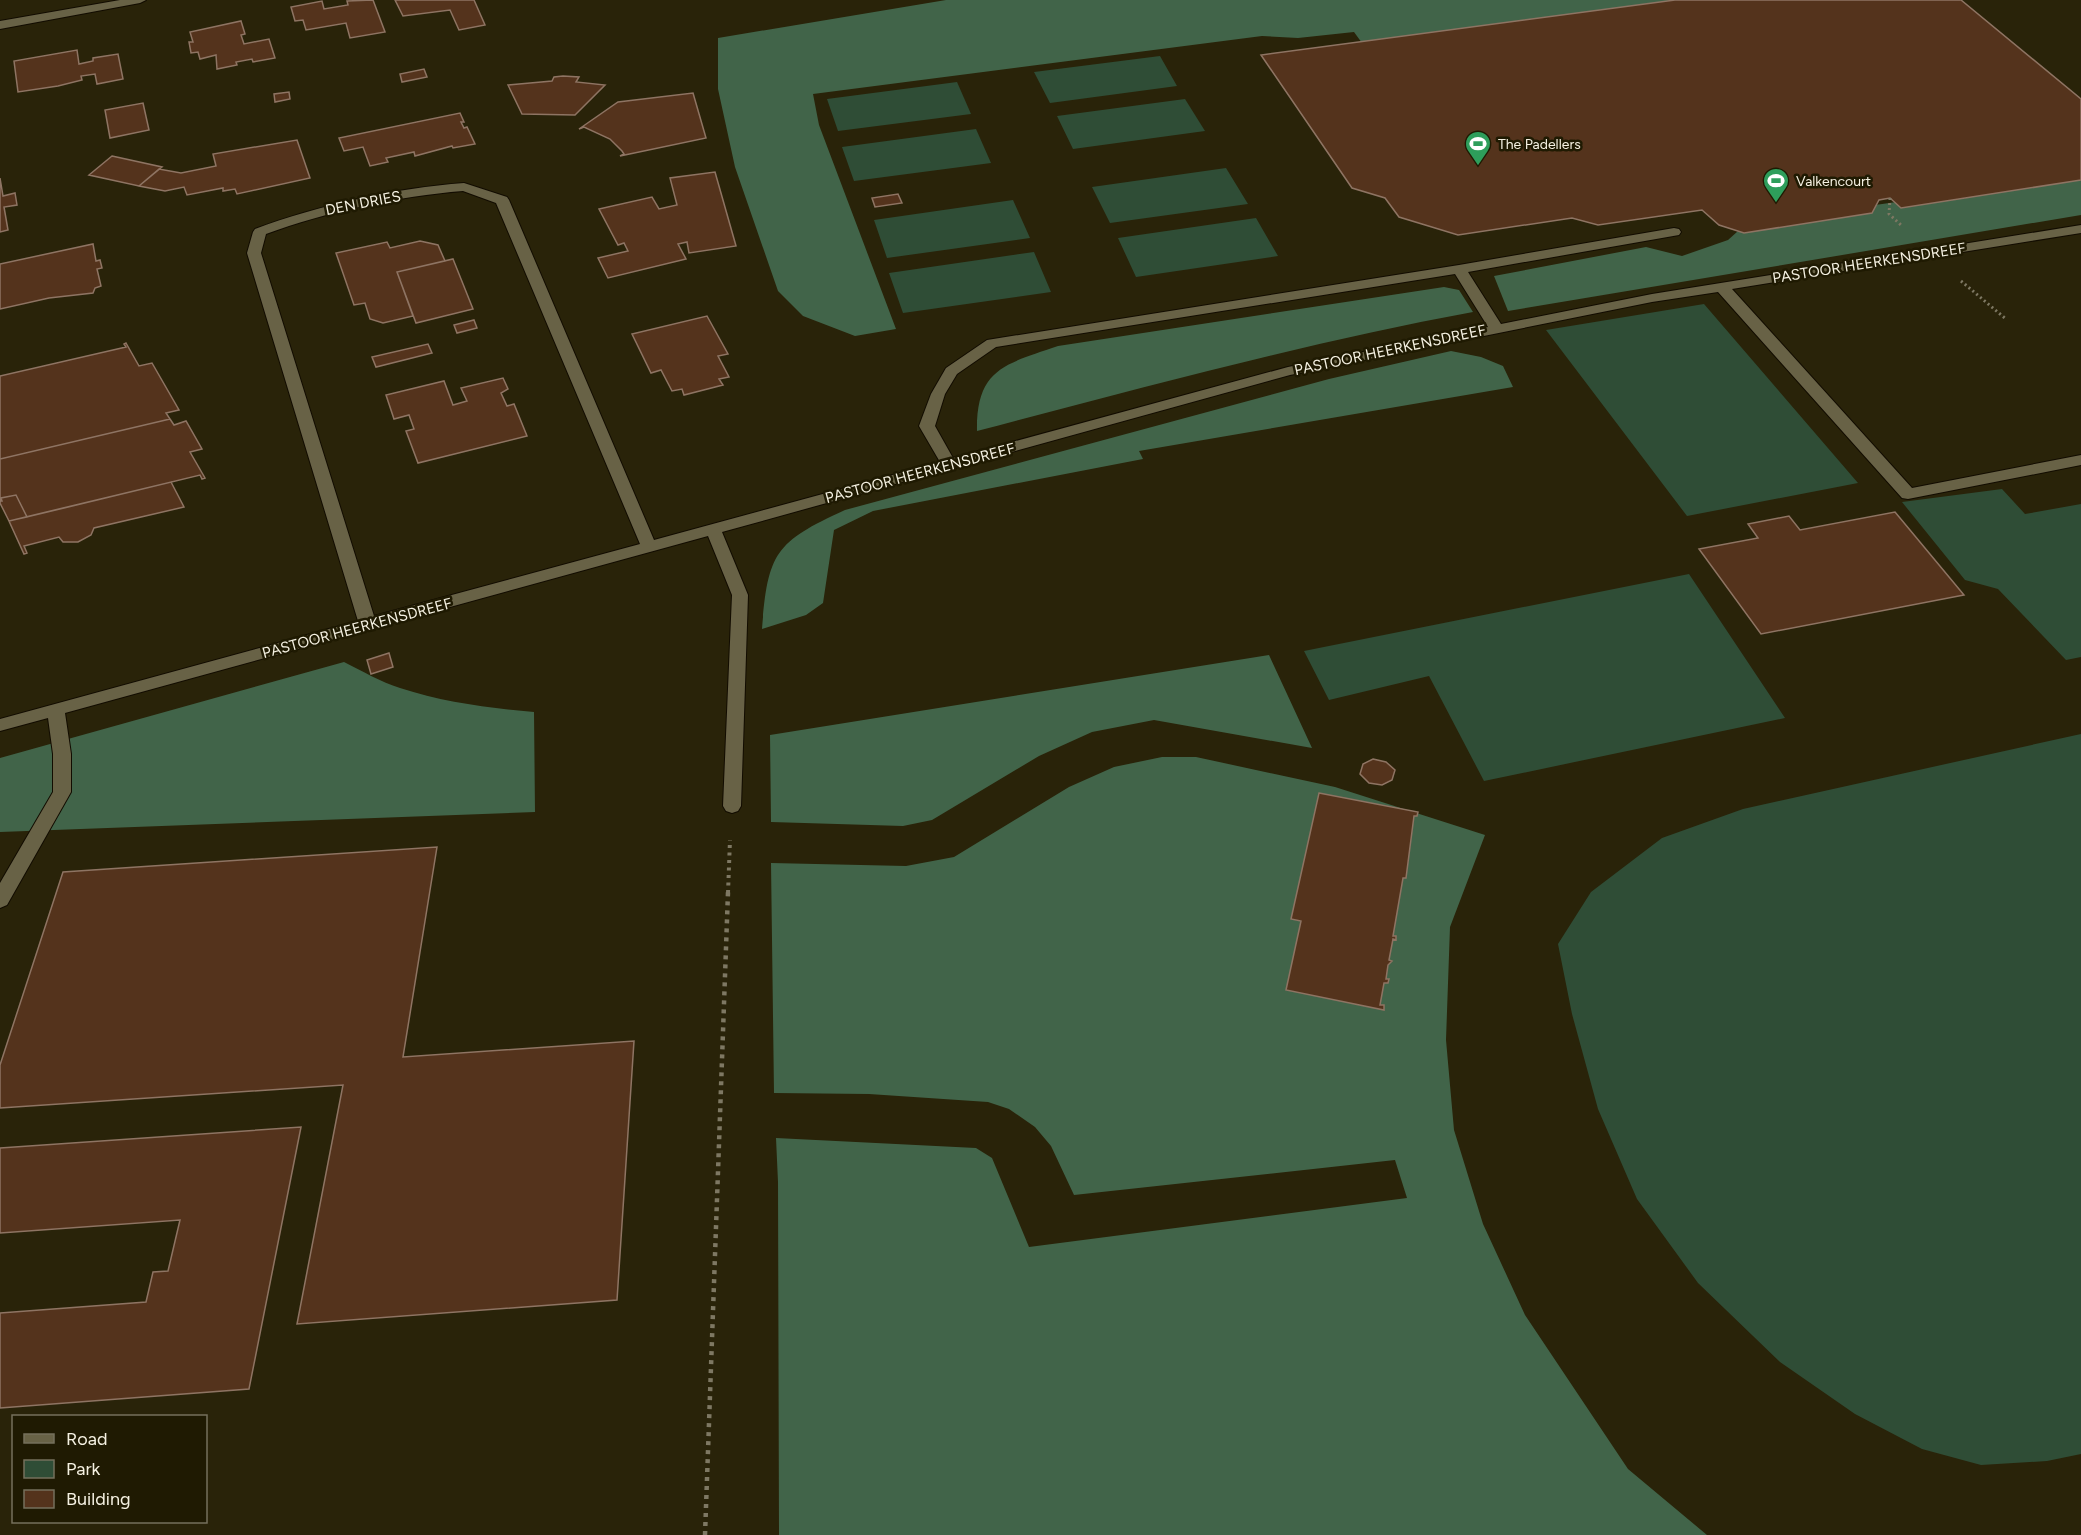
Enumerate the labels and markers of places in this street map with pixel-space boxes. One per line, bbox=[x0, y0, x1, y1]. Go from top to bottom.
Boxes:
sports icon: The Padellers bbox=[1463, 129, 1493, 167]
place label: The Padellers bbox=[1498, 136, 1581, 153]
sports icon: Valkencourt bbox=[1761, 166, 1791, 204]
place label: Valkencourt bbox=[1796, 173, 1871, 190]

